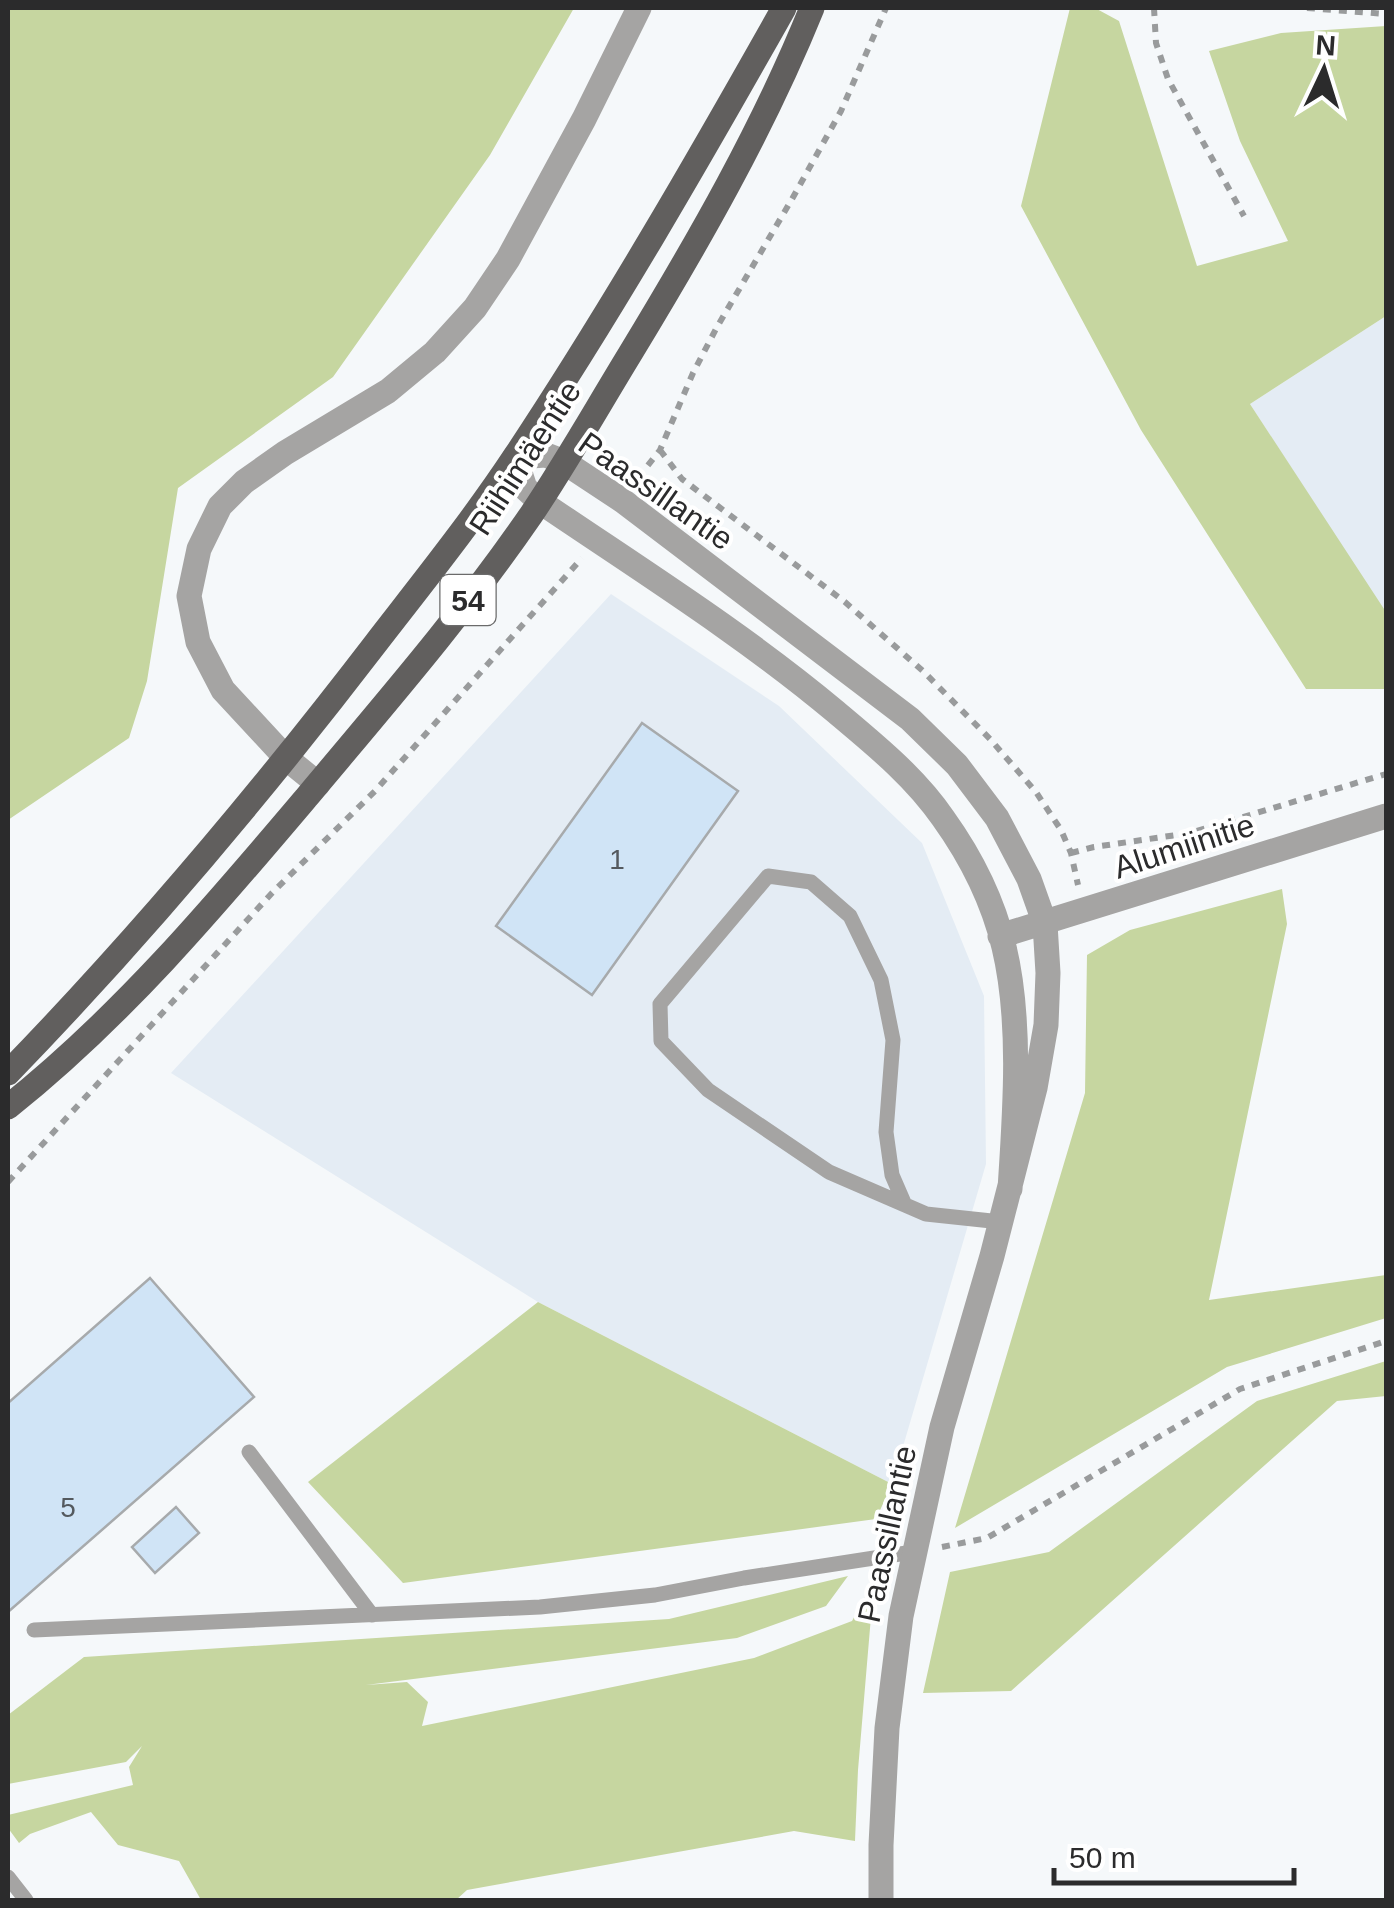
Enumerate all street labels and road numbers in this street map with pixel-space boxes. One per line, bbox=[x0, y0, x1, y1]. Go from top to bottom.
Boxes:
street label: Riihimäentie bbox=[462, 374, 588, 542]
street label: Paassillantie bbox=[572, 425, 740, 557]
road number: 54 bbox=[440, 575, 496, 625]
street label: Alumiinitie bbox=[1109, 806, 1259, 886]
street label: Paassillantie bbox=[851, 1442, 923, 1626]

